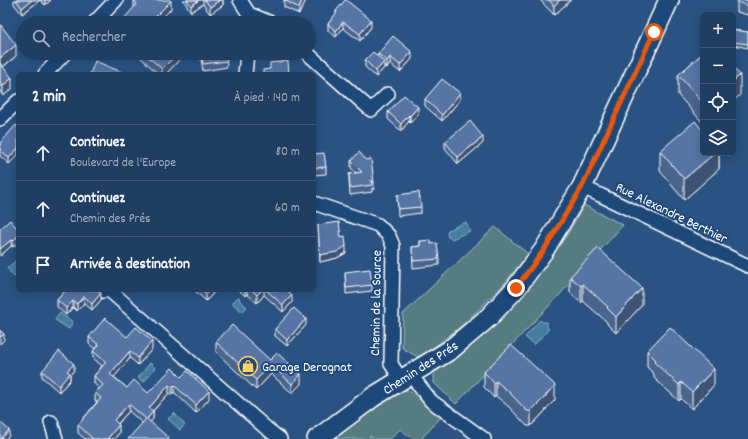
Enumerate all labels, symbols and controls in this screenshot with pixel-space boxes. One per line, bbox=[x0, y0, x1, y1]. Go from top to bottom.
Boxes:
map controls bbox=[700, 12, 736, 156]
button: + bbox=[700, 12, 736, 48]
search box bbox=[16, 16, 316, 60]
route start bbox=[645, 23, 663, 41]
icon: search bbox=[30, 27, 52, 49]
text: Rechercher bbox=[62, 27, 126, 49]
button: − bbox=[700, 48, 736, 84]
button: locate bbox=[700, 84, 736, 120]
text: 2 min bbox=[32, 86, 66, 110]
text: À pied · 140 m bbox=[234, 89, 300, 108]
button: layers bbox=[700, 120, 736, 156]
text: Continuez bbox=[70, 132, 125, 154]
icon: ahead bbox=[32, 142, 54, 164]
text: 80 m bbox=[276, 143, 300, 162]
text: Boulevard de l'Europe bbox=[70, 154, 176, 173]
street label: Rue Alexandre Berthier bbox=[612, 178, 731, 250]
text: Continuez bbox=[70, 188, 125, 210]
icon: ahead bbox=[32, 198, 54, 220]
text: 60 m bbox=[275, 199, 300, 218]
text: Chemin des Prés bbox=[70, 210, 150, 229]
street label: Chemin de la Source bbox=[366, 250, 388, 356]
icon: arrive bbox=[32, 254, 54, 276]
text: Arrivée à destination bbox=[70, 254, 190, 276]
route end bbox=[507, 279, 525, 297]
street label: Chemin des Prés bbox=[379, 337, 463, 401]
shop icon: Garage Derognat bbox=[237, 355, 259, 377]
place label: Garage Derognat bbox=[262, 358, 352, 378]

